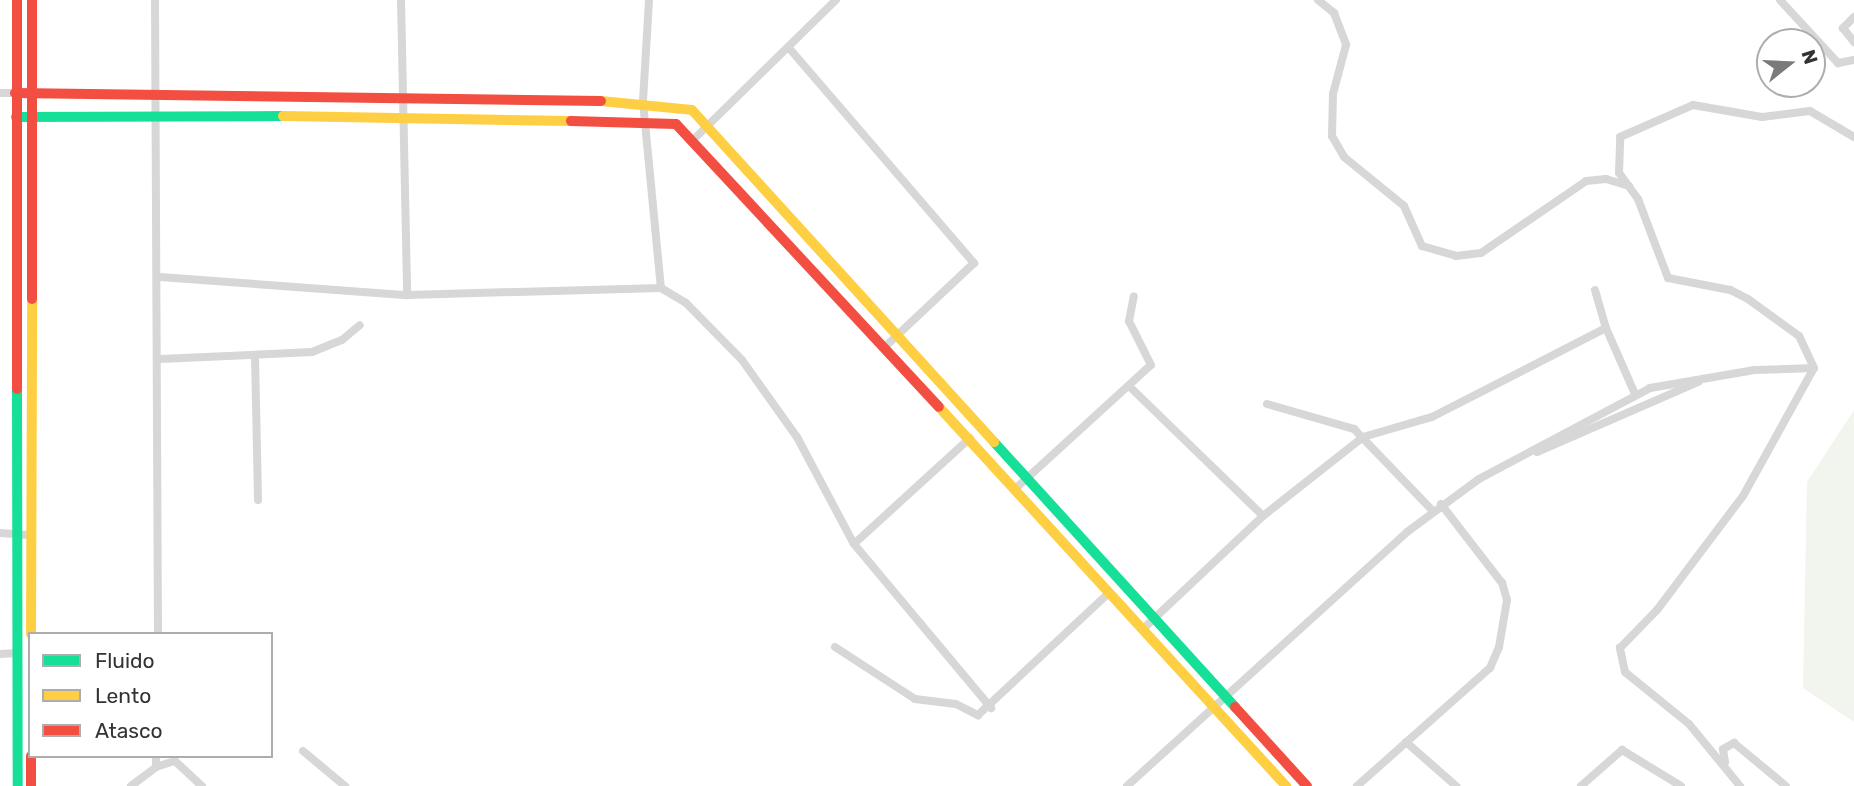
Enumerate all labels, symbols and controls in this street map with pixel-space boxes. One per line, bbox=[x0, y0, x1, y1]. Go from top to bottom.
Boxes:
north arrow bbox=[1756, 28, 1826, 98]
text: N bbox=[1796, 47, 1823, 67]
legend bbox=[28, 632, 273, 758]
text: Fluido bbox=[95, 648, 155, 673]
text: Lento bbox=[95, 683, 151, 708]
text: Atasco bbox=[95, 718, 163, 743]

